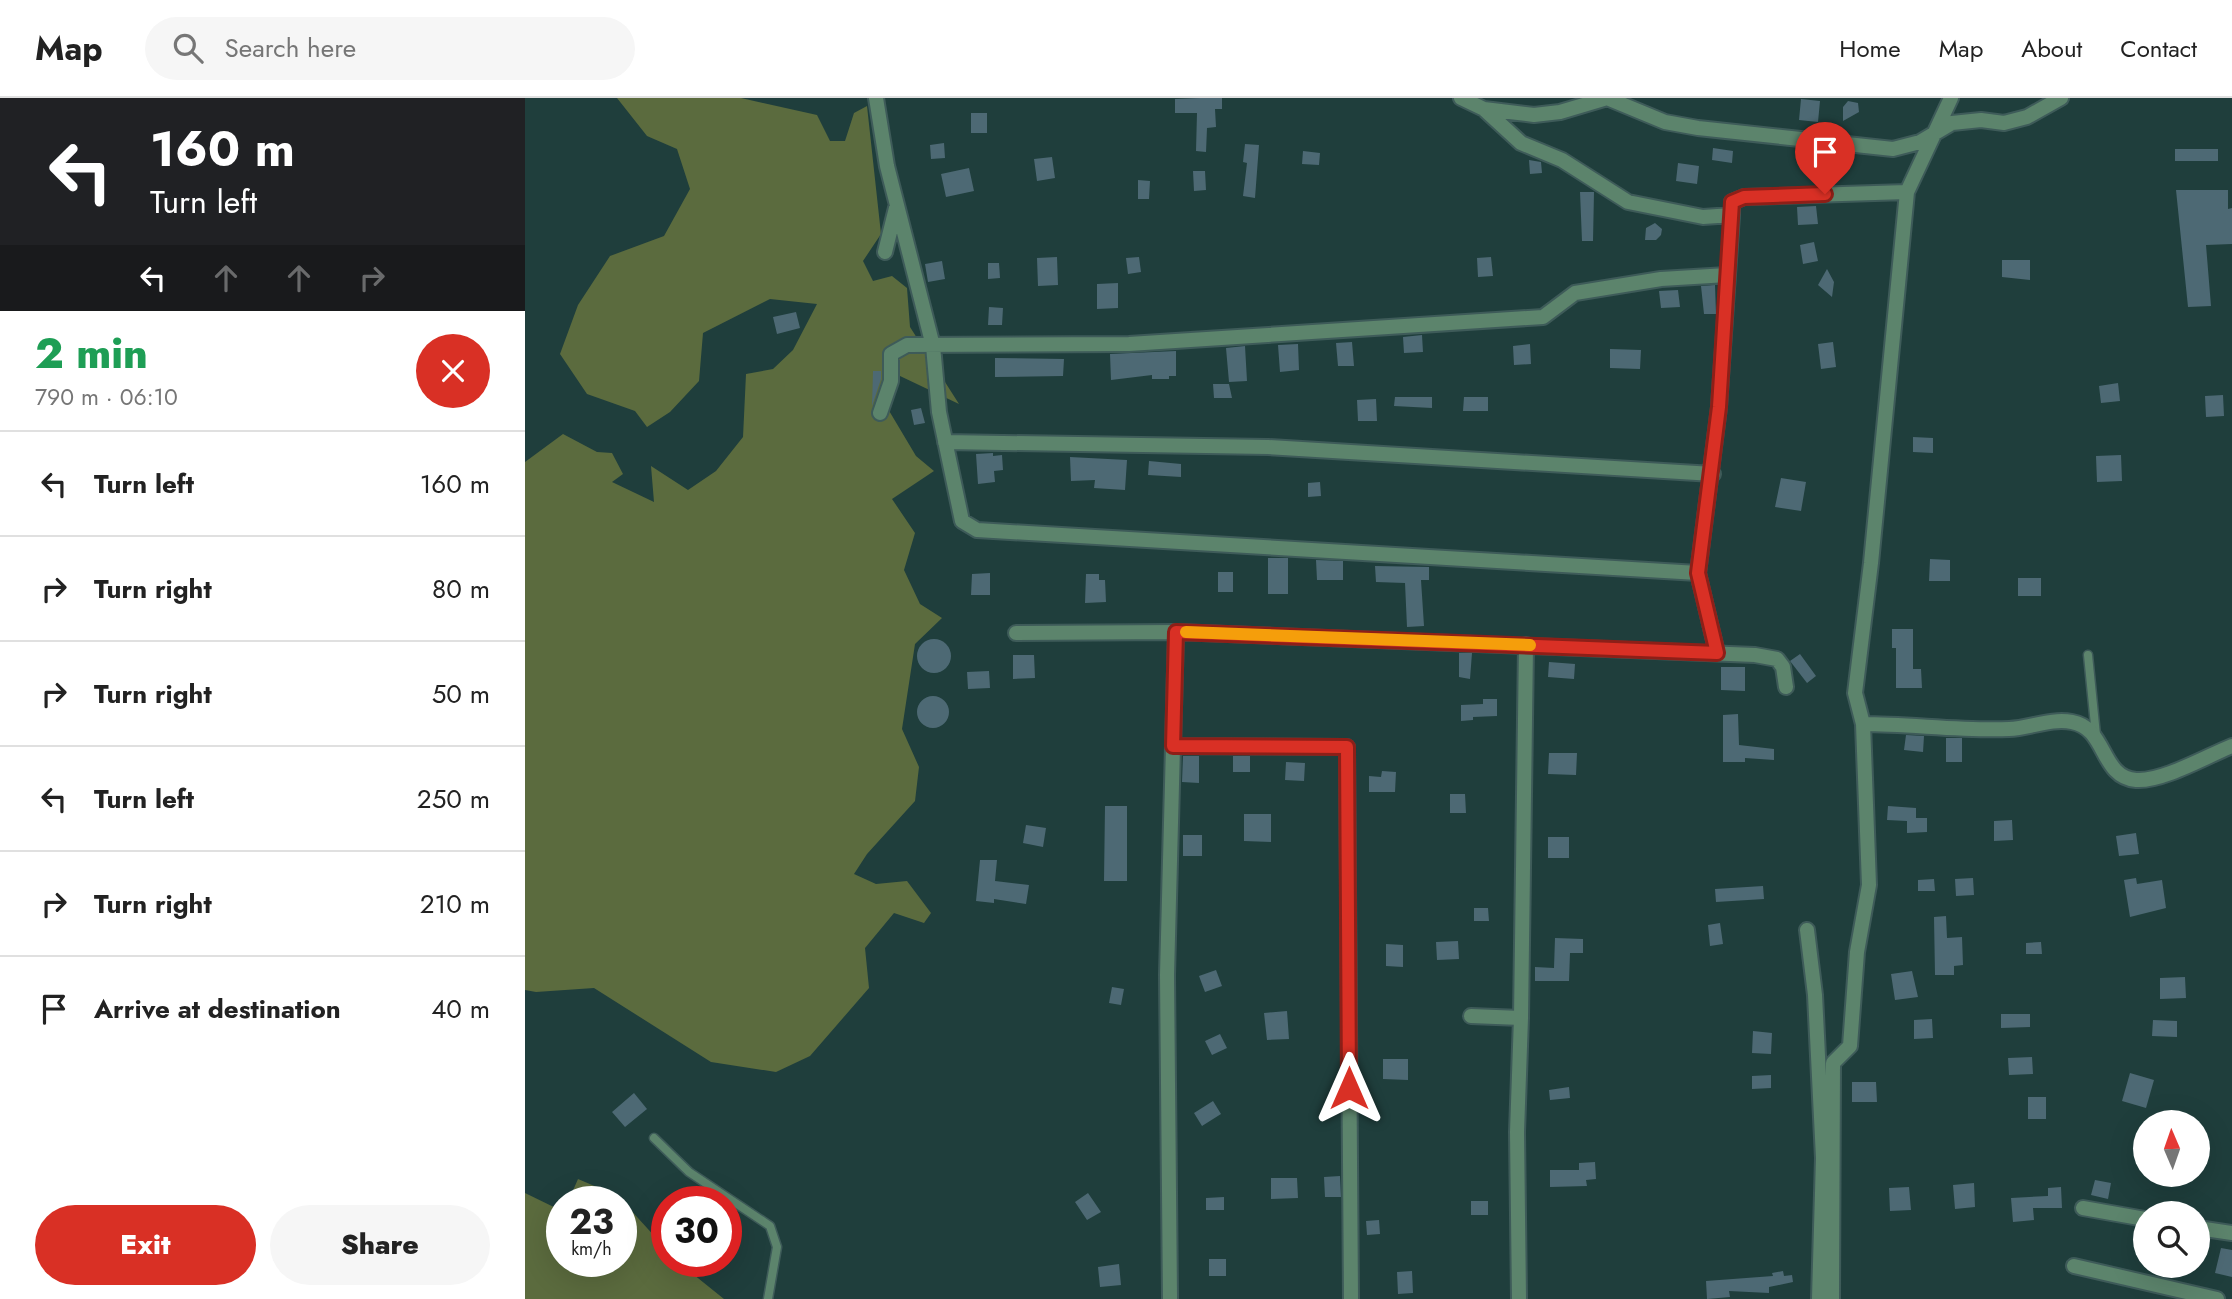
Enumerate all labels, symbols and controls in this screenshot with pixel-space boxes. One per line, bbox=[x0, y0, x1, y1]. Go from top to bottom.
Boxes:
search box bbox=[145, 17, 635, 80]
text: Map bbox=[35, 25, 103, 72]
icon: search bbox=[169, 29, 207, 67]
text: Search here bbox=[225, 29, 356, 67]
text: Home bbox=[1839, 31, 1901, 66]
text: Map bbox=[1939, 31, 1983, 66]
text: About bbox=[2021, 31, 2082, 66]
text: Contact bbox=[2120, 31, 2197, 66]
text: 160 m bbox=[150, 114, 295, 184]
pin bbox=[1795, 122, 1855, 194]
icon: left bbox=[35, 126, 126, 217]
icon: arrive bbox=[1806, 133, 1844, 171]
text: Turn left bbox=[150, 179, 257, 225]
icon: left bbox=[134, 259, 172, 297]
icon: ahead bbox=[207, 259, 245, 297]
icon: ahead bbox=[280, 259, 318, 297]
icon: right bbox=[353, 259, 391, 297]
text: 2 min bbox=[35, 323, 148, 384]
button: close bbox=[416, 334, 490, 408]
text: 790 m · 06:10 bbox=[35, 380, 178, 414]
icon: left bbox=[35, 465, 73, 503]
text: Turn left bbox=[94, 465, 194, 503]
text: 160 m bbox=[420, 465, 490, 503]
icon: right bbox=[35, 570, 73, 608]
text: Turn right bbox=[94, 570, 212, 608]
text: 80 m bbox=[432, 570, 490, 608]
icon: right bbox=[35, 675, 73, 713]
text: Turn right bbox=[94, 675, 212, 713]
text: 50 m bbox=[432, 675, 490, 713]
icon: left bbox=[35, 780, 73, 818]
text: Turn left bbox=[94, 780, 194, 818]
text: 250 m bbox=[417, 780, 490, 818]
icon: right bbox=[35, 885, 73, 923]
text: Turn right bbox=[94, 885, 212, 923]
text: 210 m bbox=[420, 885, 490, 923]
icon: arrive bbox=[35, 990, 73, 1028]
text: Arrive at destination bbox=[94, 990, 341, 1028]
text: 40 m bbox=[431, 990, 490, 1028]
position arrow bbox=[1312, 1051, 1386, 1125]
north arrow bbox=[2133, 1110, 2210, 1186]
map controls bbox=[2133, 1110, 2210, 1278]
speed limit sign: 30 bbox=[651, 1186, 742, 1277]
text: 23 bbox=[569, 1197, 614, 1247]
button: search bbox=[2133, 1201, 2210, 1278]
button: Exit bbox=[35, 1205, 256, 1285]
button: Share bbox=[270, 1205, 490, 1285]
text: km/h bbox=[571, 1236, 612, 1262]

